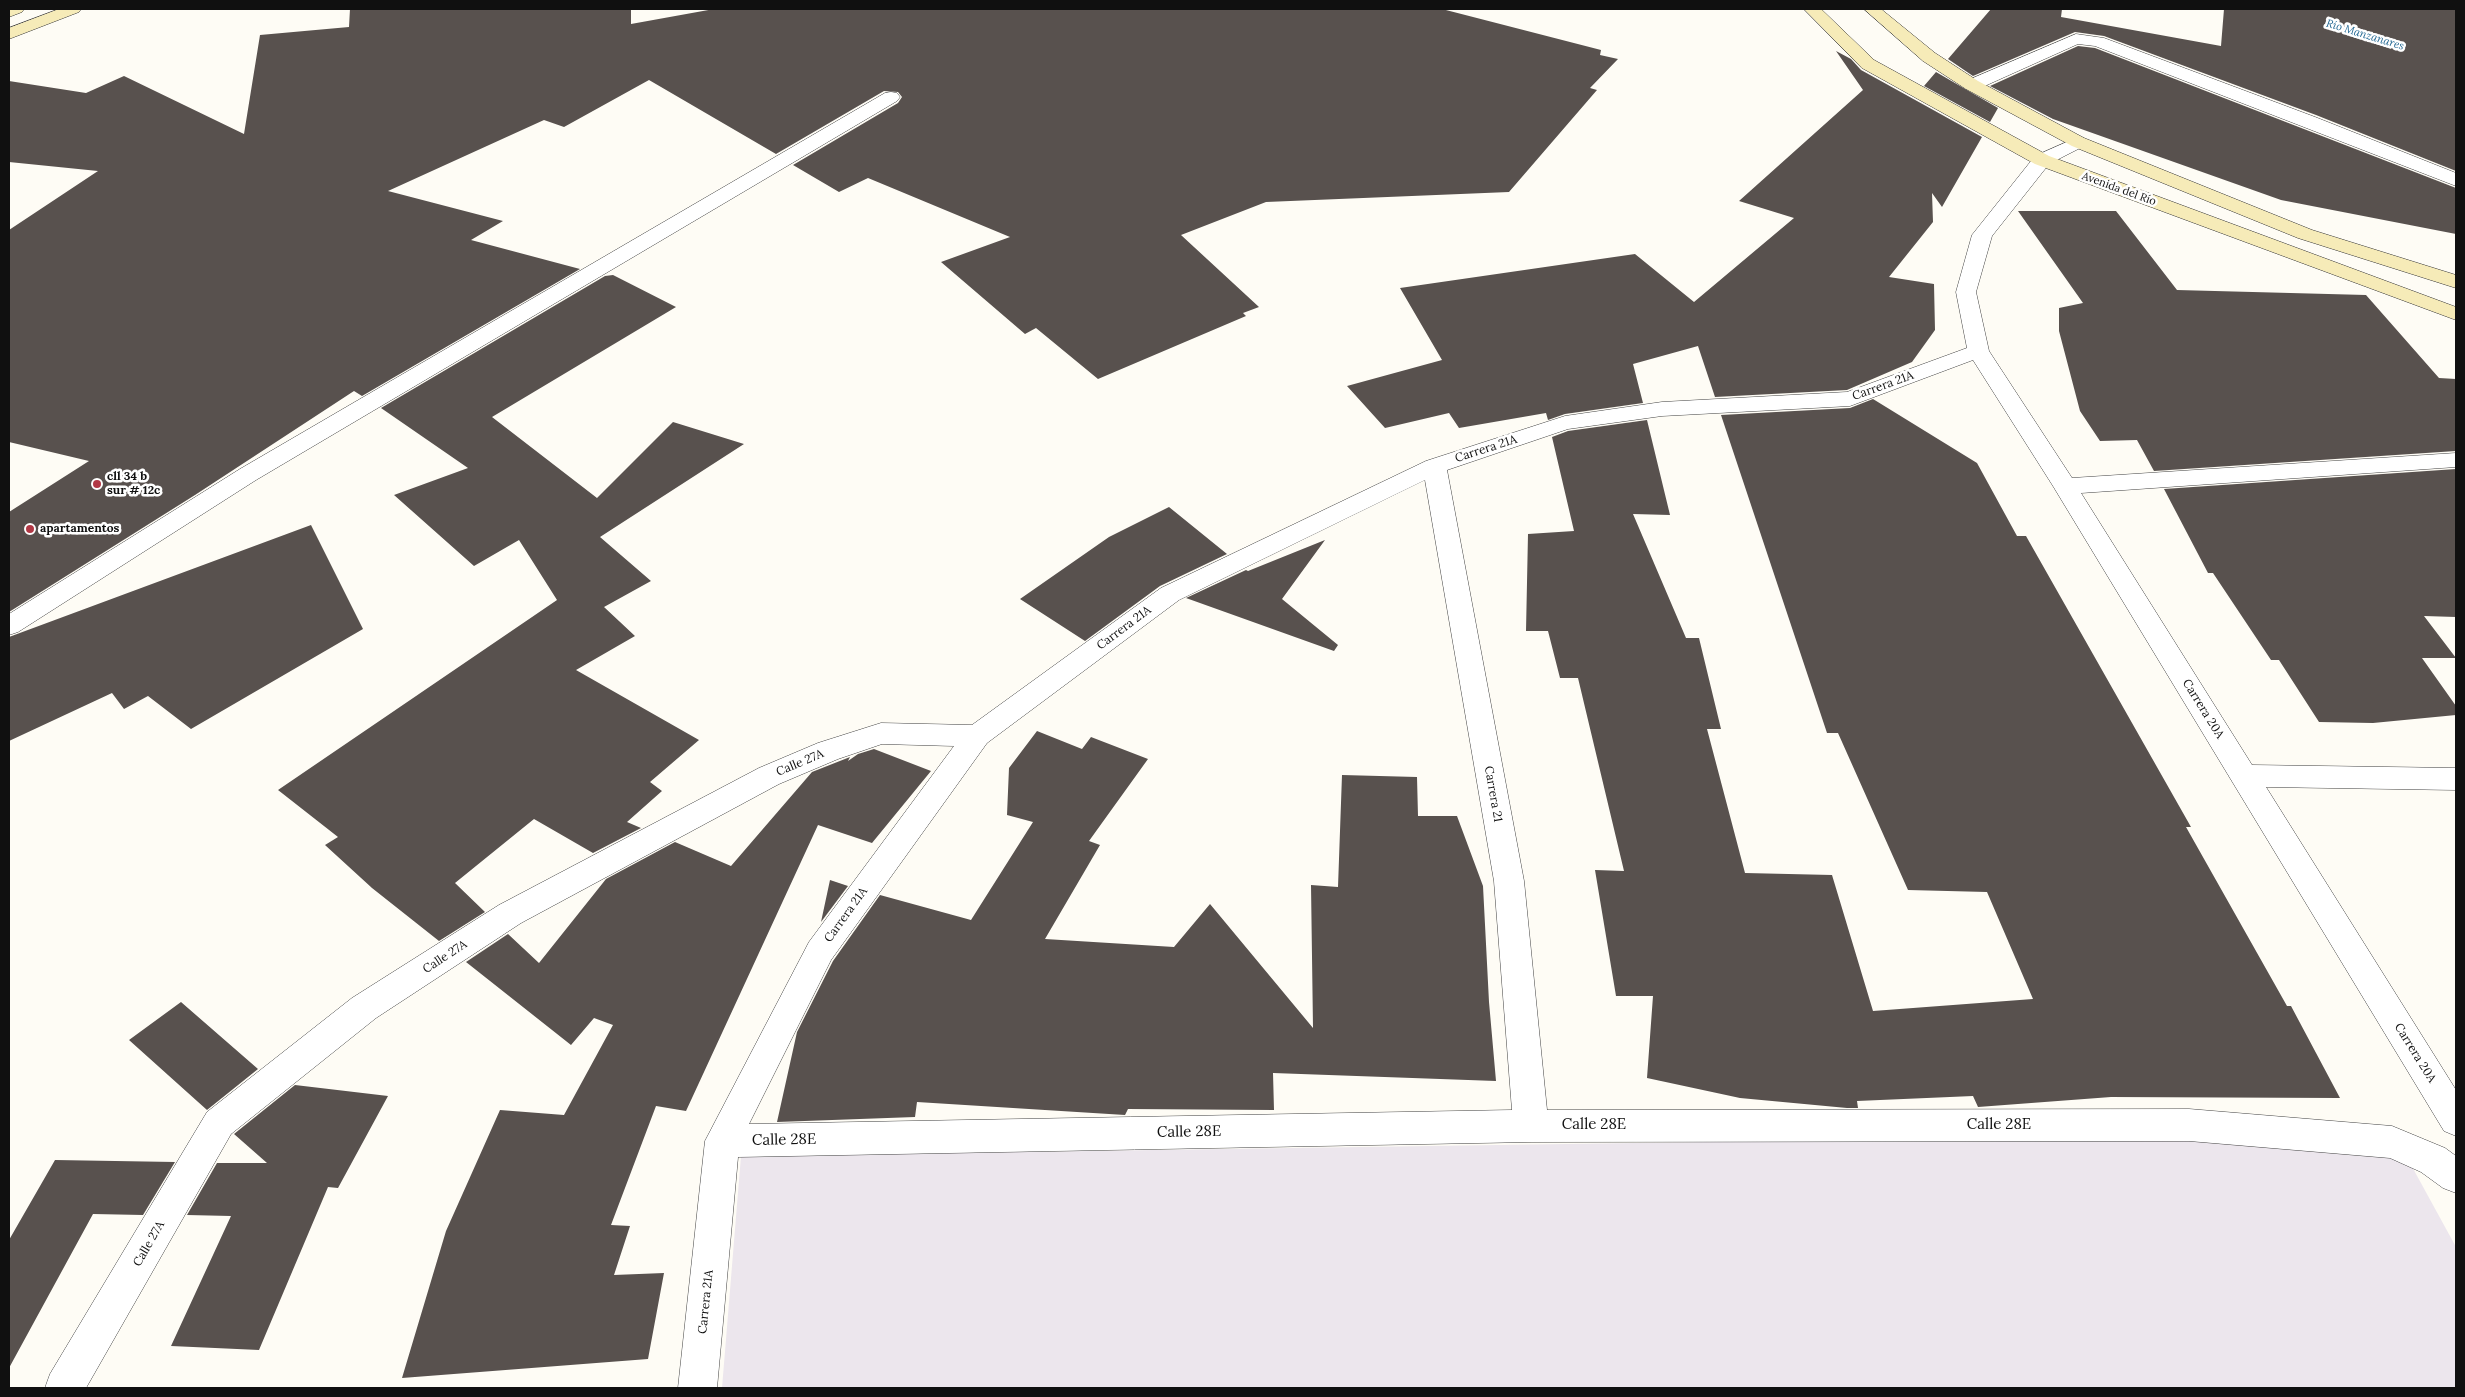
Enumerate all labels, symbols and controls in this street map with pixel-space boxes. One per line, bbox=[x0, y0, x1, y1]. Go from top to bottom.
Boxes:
water label: Río Manzanares bbox=[2324, 17, 2406, 53]
street label: Avenida del Río bbox=[2080, 169, 2158, 209]
street label: Carrera 21A bbox=[1850, 368, 1916, 404]
street label: Carrera 21A bbox=[1453, 432, 1519, 466]
place label: cll 34 b sur # 12c bbox=[107, 470, 160, 498]
marker: cll 34 b sur # 12c bbox=[91, 478, 103, 490]
place label: apartamentos bbox=[40, 522, 119, 536]
marker: apartamentos bbox=[24, 523, 36, 535]
street label: Carrera 21A bbox=[1094, 603, 1154, 653]
street label: Carrera 20A bbox=[2179, 677, 2227, 741]
street label: Calle 27A bbox=[774, 747, 826, 779]
street label: Carrera 21 bbox=[1481, 765, 1505, 823]
street label: Carrera 21A bbox=[821, 885, 871, 945]
street label: Calle 27A bbox=[420, 937, 470, 977]
street label: Carrera 20A bbox=[2391, 1021, 2439, 1085]
street label: Calle 28E bbox=[1562, 1116, 1626, 1134]
street label: Calle 28E bbox=[1967, 1116, 2031, 1134]
street label: Calle 28E bbox=[1157, 1122, 1221, 1142]
street label: Calle 28E bbox=[752, 1130, 816, 1150]
street label: Calle 27A bbox=[130, 1219, 168, 1269]
street label: Carrera 21A bbox=[695, 1269, 717, 1335]

